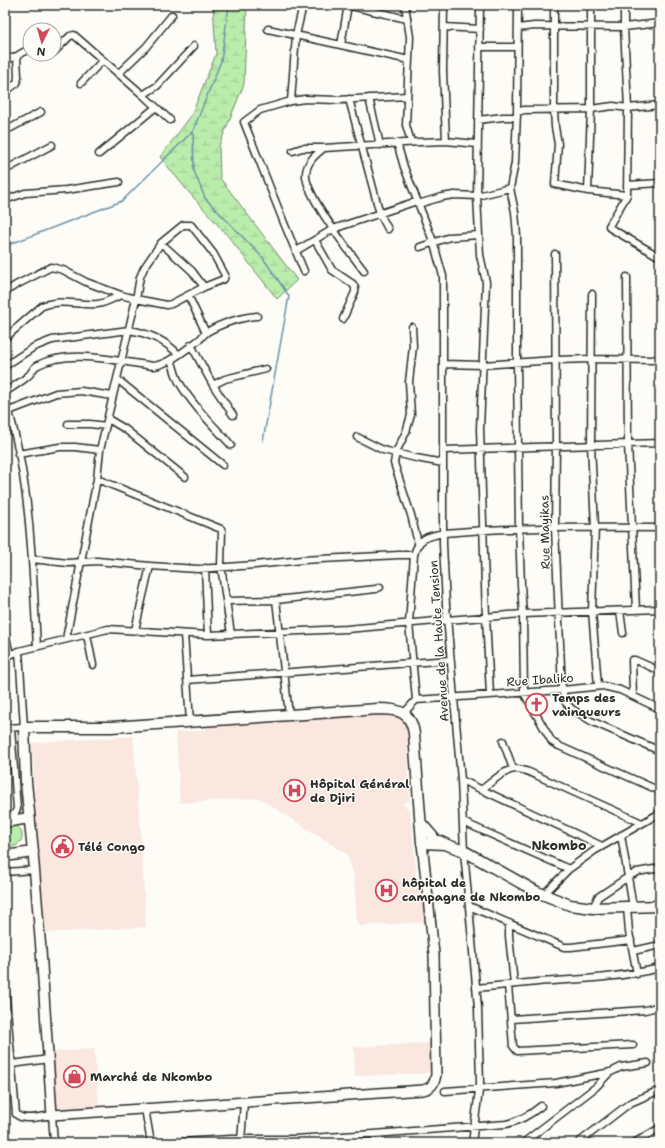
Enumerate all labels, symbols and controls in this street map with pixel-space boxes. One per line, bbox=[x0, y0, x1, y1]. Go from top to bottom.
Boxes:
north arrow bbox=[22, 22, 62, 62]
text: N bbox=[36, 44, 46, 59]
street label: Rue Mayikas bbox=[536, 495, 554, 569]
street label: Avenue de la Haute Tension bbox=[425, 560, 453, 722]
street label: Rue Ibaliko bbox=[506, 670, 574, 690]
place label: Temps des vainqueurs bbox=[552, 690, 621, 720]
church icon: Temps des vainqueurs bbox=[523, 692, 549, 718]
place label: Hôpital Général de Djiri bbox=[310, 776, 410, 806]
hospital icon: Hôpital Général de Djiri bbox=[281, 778, 307, 804]
public building icon: Télé Congo bbox=[49, 834, 75, 860]
district label: Nkombo bbox=[531, 837, 587, 854]
place label: Télé Congo bbox=[78, 839, 145, 855]
place label: hôpital de campagne de Nkombo bbox=[402, 875, 541, 905]
hospital icon: hôpital de campagne de Nkombo bbox=[374, 877, 400, 903]
shop icon: Marché de Nkombo bbox=[62, 1064, 88, 1090]
place label: Marché de Nkombo bbox=[90, 1069, 213, 1085]

